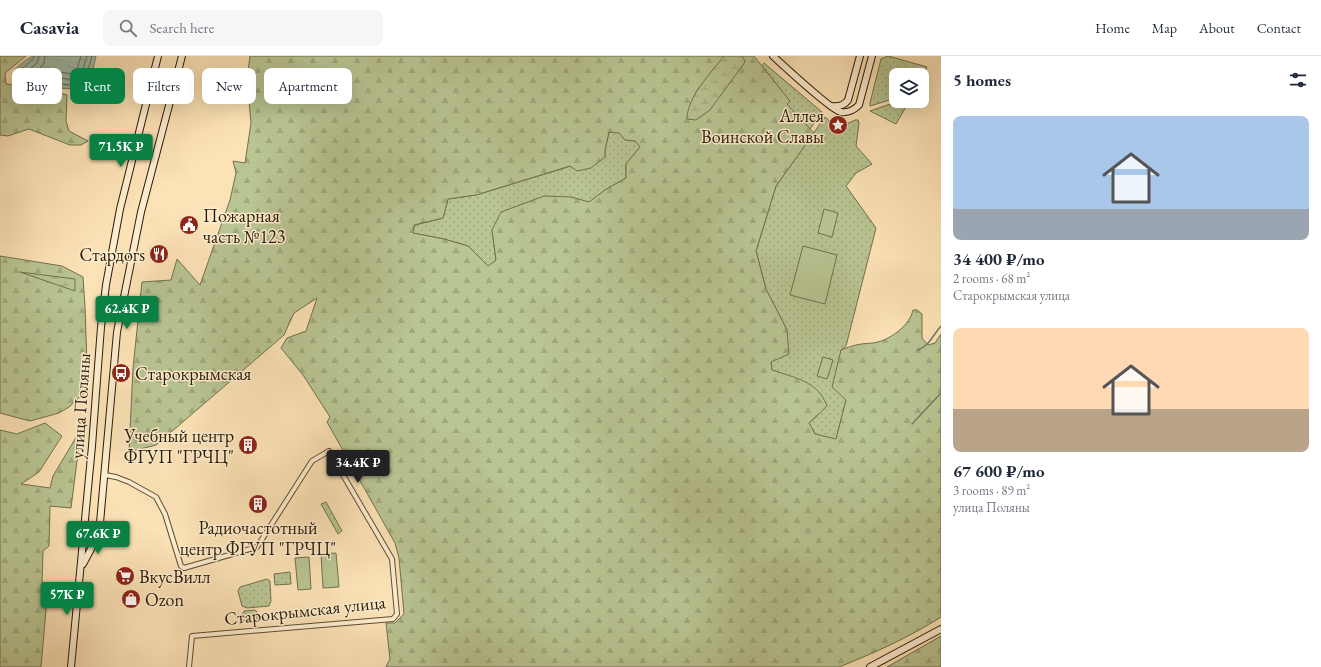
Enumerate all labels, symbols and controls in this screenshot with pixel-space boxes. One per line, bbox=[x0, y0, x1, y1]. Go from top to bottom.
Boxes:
search box bbox=[103, 10, 383, 46]
text: Casavia bbox=[20, 15, 79, 40]
icon: search bbox=[117, 17, 139, 39]
text: Search here bbox=[149, 18, 214, 37]
text: Home bbox=[1095, 19, 1130, 37]
text: Map bbox=[1152, 19, 1177, 37]
text: About bbox=[1199, 19, 1235, 37]
text: Contact bbox=[1257, 19, 1301, 37]
chip: Buy bbox=[12, 68, 62, 104]
chip: Rent bbox=[70, 68, 125, 104]
chip: Filters bbox=[133, 68, 194, 104]
chip: New bbox=[202, 68, 256, 104]
chip: Apartment bbox=[264, 68, 352, 104]
map controls bbox=[889, 68, 929, 108]
button: layers bbox=[889, 68, 929, 108]
text: 5 homes bbox=[953, 69, 1011, 91]
icon: filters bbox=[1287, 69, 1309, 91]
place label: Аллея Воинской Славы bbox=[701, 104, 824, 148]
place icon: Аллея Воинской Славы bbox=[827, 114, 849, 136]
pin: 71.5K ₽ bbox=[84, 134, 158, 168]
text: 71.5K ₽ bbox=[99, 138, 143, 155]
icon: home bbox=[1095, 142, 1167, 214]
place label: Пожарная часть №123 bbox=[203, 204, 285, 248]
public building icon: Пожарная часть №123 bbox=[178, 214, 200, 236]
place label: Стардогs bbox=[79, 243, 145, 266]
restaurant icon: Стардогs bbox=[148, 243, 170, 265]
text: 34 400 ₽/mo bbox=[953, 248, 1045, 270]
text: 2 rooms · 68 m² bbox=[953, 270, 1030, 287]
text: Старокрымская улица bbox=[953, 287, 1070, 304]
pin: 62.4K ₽ bbox=[90, 296, 164, 330]
text: 62.4K ₽ bbox=[105, 300, 149, 317]
street label: улица Поляны bbox=[65, 352, 95, 460]
icon: home bbox=[1095, 354, 1167, 426]
bus stop icon: Старокрымская bbox=[110, 362, 132, 384]
place label: Старокрымская bbox=[135, 362, 251, 385]
place label: Учебный центр ФГУП "ГРЧЦ" bbox=[123, 424, 234, 468]
building icon: Учебный центр ФГУП "ГРЧЦ" bbox=[237, 434, 259, 456]
pin: 34.4K ₽ bbox=[321, 450, 395, 484]
text: 34.4K ₽ bbox=[336, 454, 380, 471]
text: 67 600 ₽/mo bbox=[953, 460, 1045, 482]
text: 3 rooms · 89 m² bbox=[953, 482, 1030, 499]
building icon: Радиочастотный центр ФГУП "ГРЧЦ" bbox=[247, 493, 269, 515]
text: улица Поляны bbox=[953, 499, 1030, 516]
place label: Радиочастотный центр ФГУП "ГРЧЦ" bbox=[180, 516, 336, 560]
pin: 67.6K ₽ bbox=[61, 521, 135, 555]
text: 67.6K ₽ bbox=[76, 525, 120, 542]
supermarket icon: ВкусВилл bbox=[114, 565, 136, 587]
place label: ВкусВилл bbox=[139, 565, 211, 588]
pin: 57K ₽ bbox=[39, 582, 95, 616]
text: 57K ₽ bbox=[50, 586, 84, 603]
shop icon: Ozon bbox=[120, 588, 142, 610]
place label: Ozon bbox=[145, 588, 184, 611]
street label: Старокрымская улица bbox=[223, 590, 388, 630]

